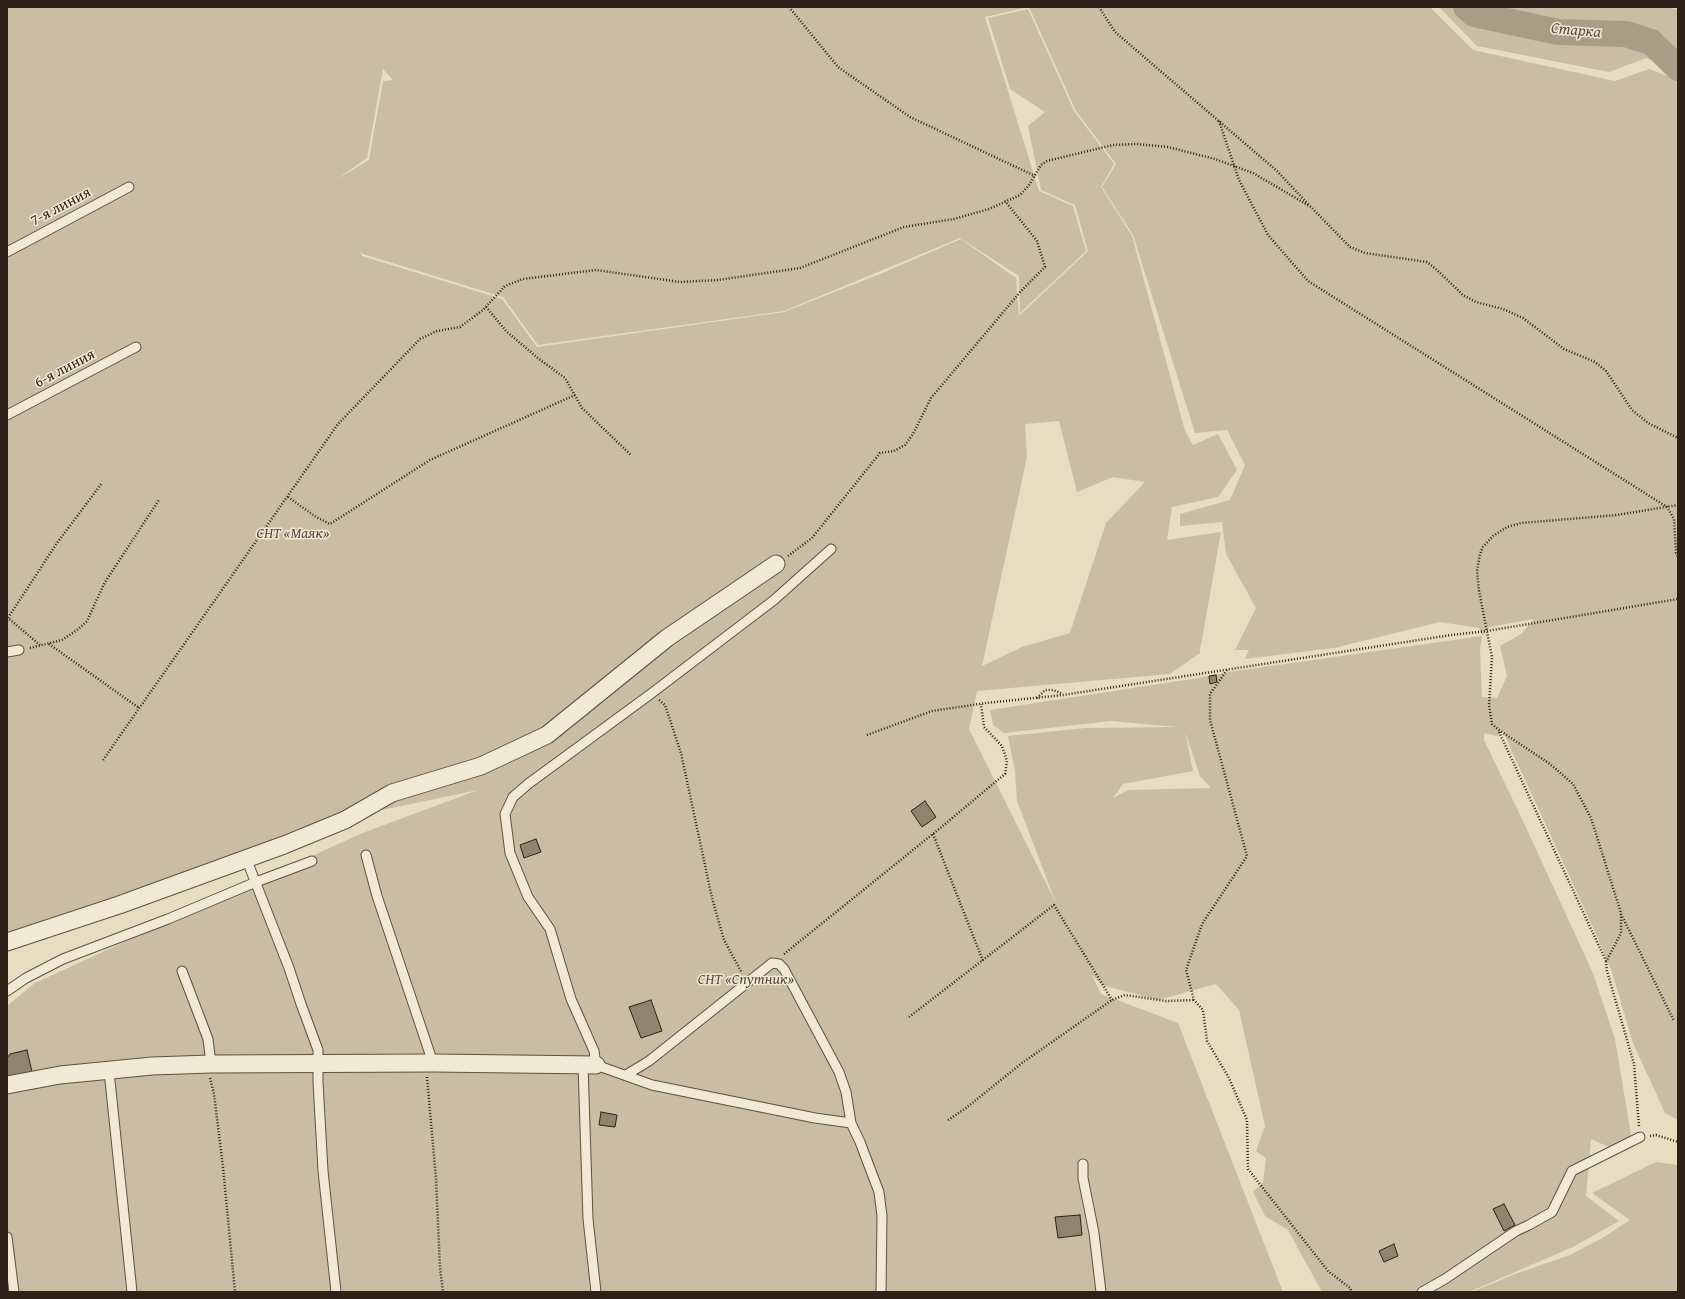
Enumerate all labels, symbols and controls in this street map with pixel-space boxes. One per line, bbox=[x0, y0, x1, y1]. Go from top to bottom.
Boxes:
water label: Старка bbox=[1550, 19, 1602, 43]
street label: 7-я линия bbox=[28, 184, 94, 230]
street label: 6-я линия bbox=[32, 346, 98, 392]
park label: СНТ «Маяк» bbox=[257, 525, 329, 543]
park label: СНТ «Спутник» bbox=[698, 971, 794, 989]

